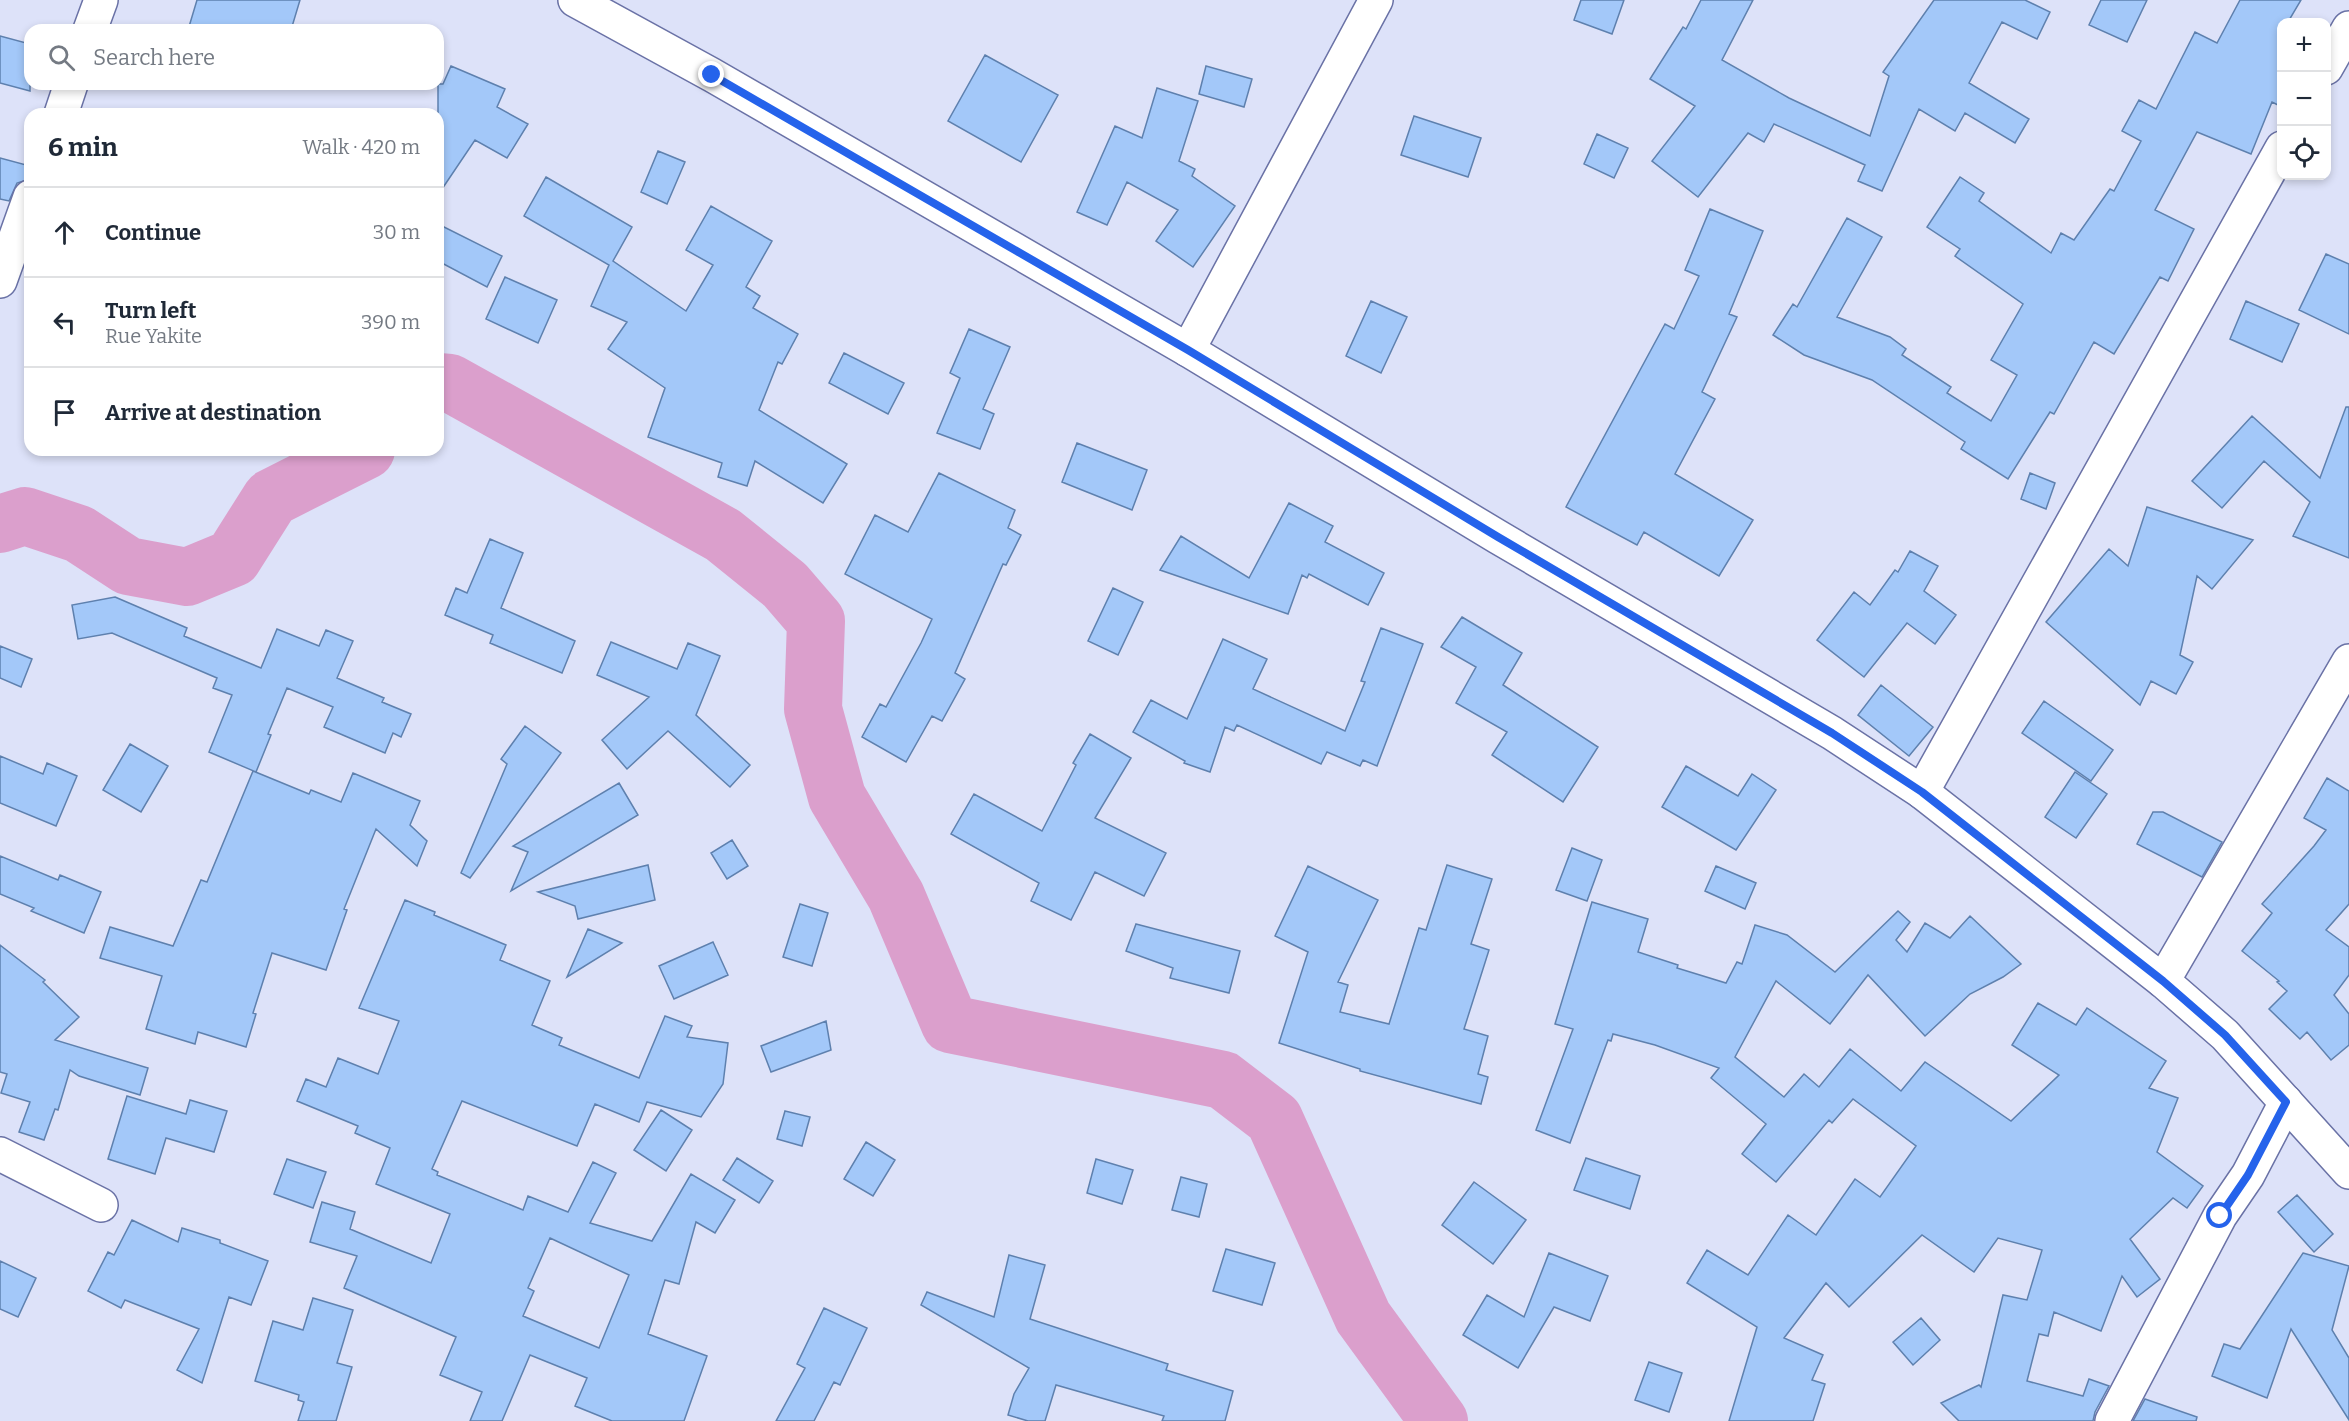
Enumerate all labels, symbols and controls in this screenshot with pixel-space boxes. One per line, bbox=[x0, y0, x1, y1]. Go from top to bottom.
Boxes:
map controls bbox=[2277, 18, 2331, 180]
button: + bbox=[2277, 18, 2331, 72]
search box bbox=[24, 24, 444, 90]
icon: search bbox=[45, 41, 78, 74]
text: Search here bbox=[93, 44, 215, 71]
route end bbox=[698, 61, 724, 87]
button: − bbox=[2277, 72, 2331, 126]
button: locate bbox=[2277, 126, 2331, 180]
text: 6 min bbox=[48, 132, 118, 163]
text: Walk · 420 m bbox=[302, 135, 420, 159]
icon: ahead bbox=[48, 216, 81, 249]
text: Continue bbox=[105, 219, 201, 246]
text: 30 m bbox=[373, 220, 420, 244]
text: Turn left bbox=[105, 297, 197, 324]
icon: left bbox=[48, 306, 81, 339]
text: 390 m bbox=[361, 310, 420, 334]
text: Rue Yakite bbox=[105, 324, 202, 348]
icon: arrive bbox=[48, 396, 81, 429]
text: Arrive at destination bbox=[105, 399, 321, 426]
route start bbox=[2206, 1202, 2232, 1228]

